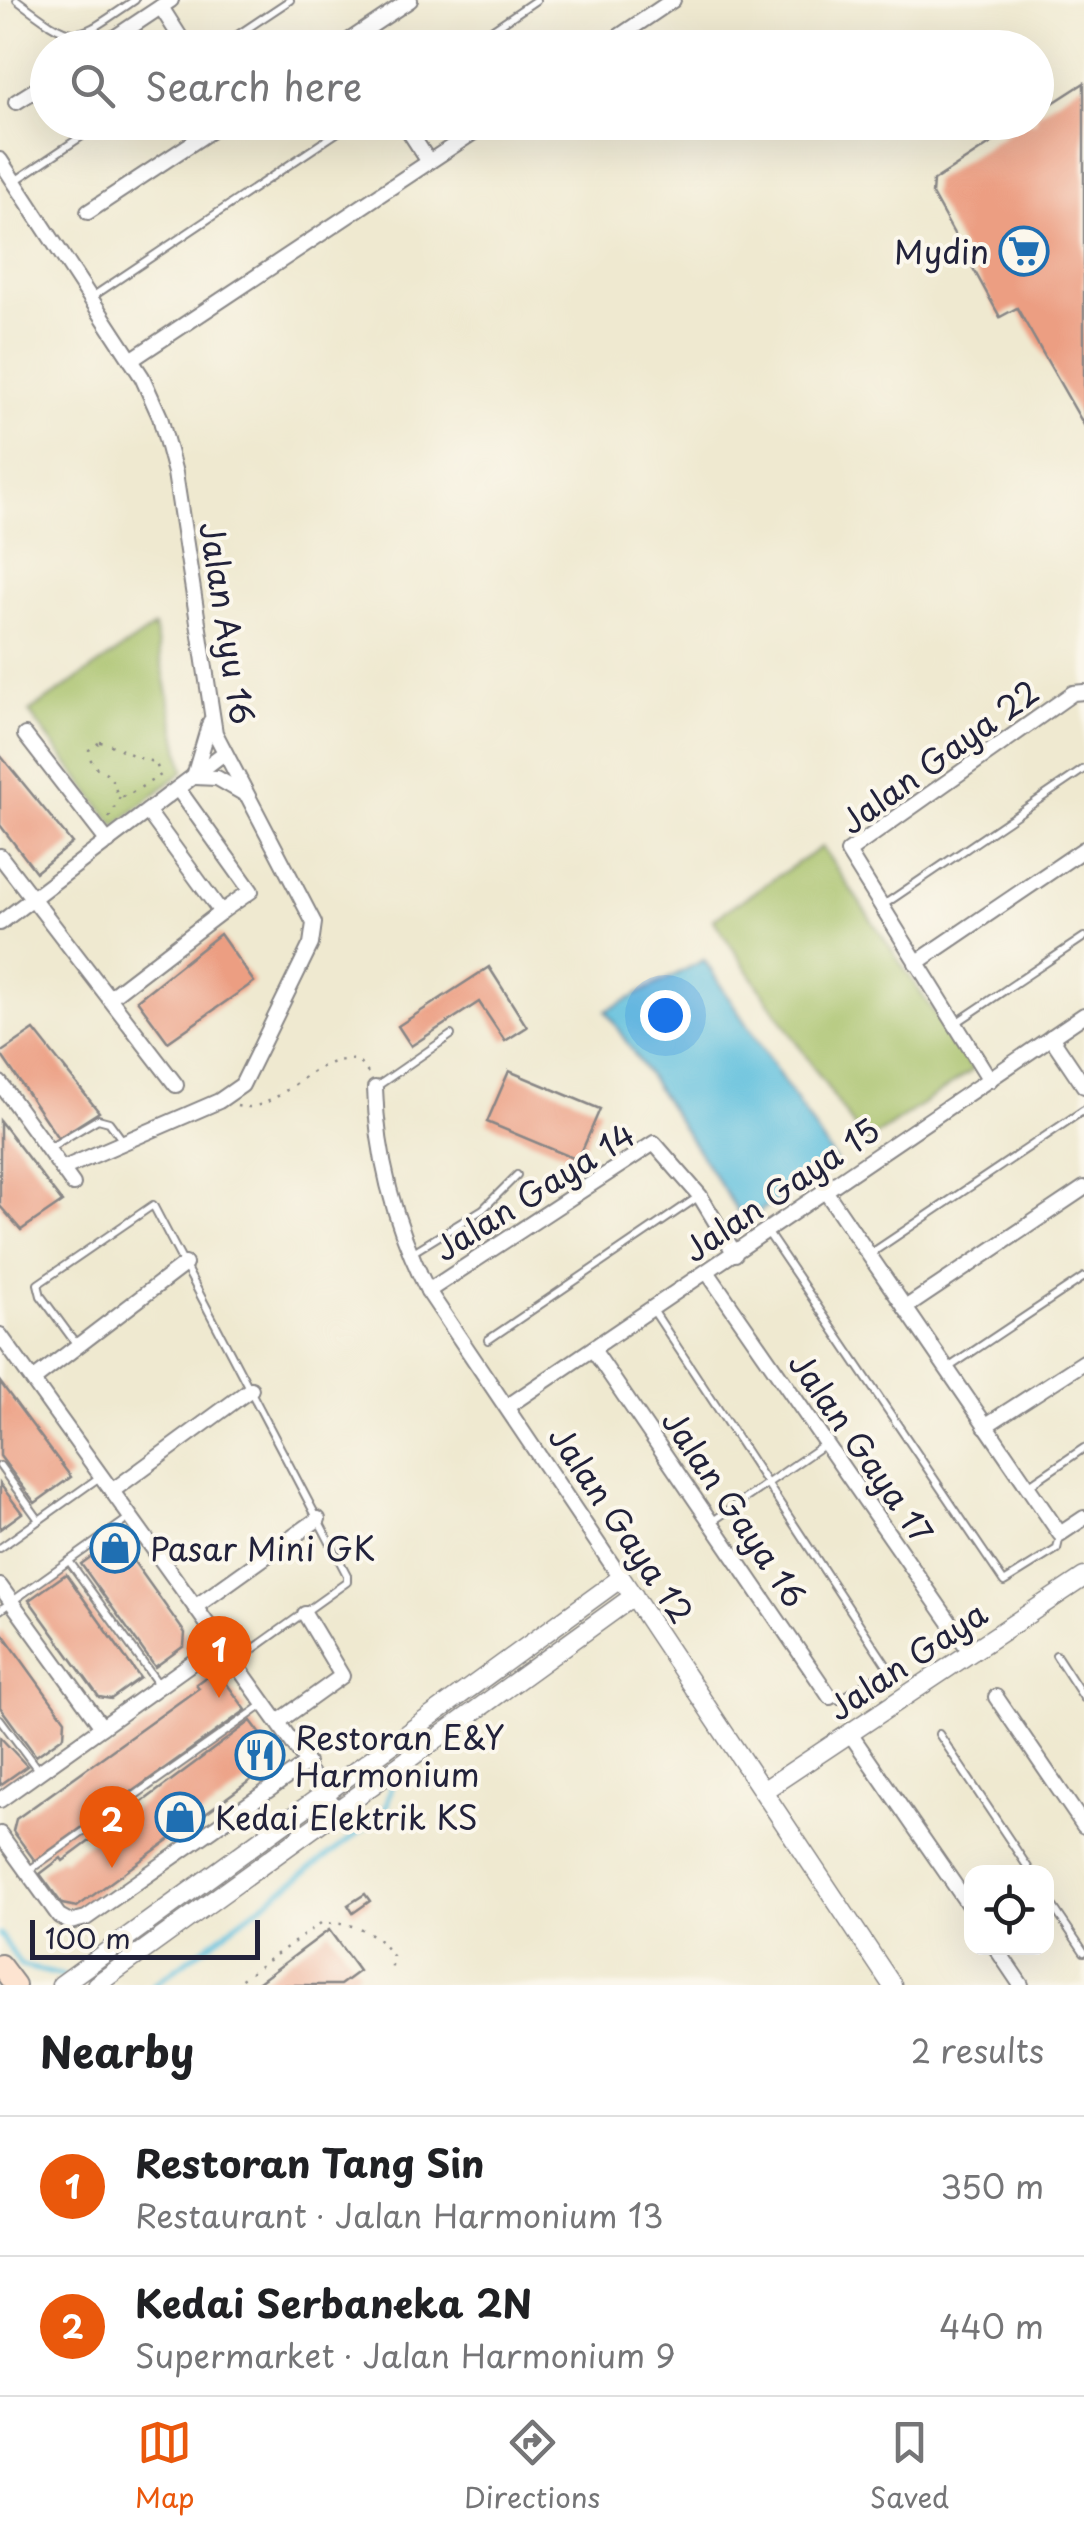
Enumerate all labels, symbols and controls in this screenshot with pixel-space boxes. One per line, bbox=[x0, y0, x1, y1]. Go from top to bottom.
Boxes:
search box bbox=[30, 30, 1054, 140]
text: Search here bbox=[145, 57, 362, 114]
icon: search bbox=[65, 58, 120, 113]
supermarket icon: Mydin bbox=[998, 225, 1050, 277]
place label: Mydin bbox=[894, 227, 989, 275]
street label: Jalan Ayu 16 bbox=[188, 518, 268, 728]
street label: Jalan Gaya 22 bbox=[830, 667, 1048, 845]
your location bbox=[640, 990, 691, 1041]
street label: Jalan Gaya 15 bbox=[673, 1105, 889, 1273]
street label: Jalan Gaya 14 bbox=[424, 1110, 644, 1272]
street label: Jalan Gaya 17 bbox=[778, 1341, 946, 1553]
street label: Jalan Gaya 16 bbox=[651, 1400, 819, 1616]
street label: Jalan Gaya 12 bbox=[538, 1415, 706, 1633]
shop icon: Pasar Mini GK bbox=[89, 1522, 141, 1574]
place label: Pasar Mini GK bbox=[150, 1524, 375, 1572]
street label: Jalan Gaya bbox=[818, 1589, 996, 1731]
pin: 1 bbox=[186, 1616, 252, 1698]
place label: Restoran E&Y Harmonium bbox=[295, 1713, 505, 1798]
restaurant icon: Restoran E&Y Harmonium bbox=[234, 1729, 286, 1781]
pin: 2 bbox=[80, 1786, 144, 1868]
shop icon: Kedai Elektrik KS bbox=[154, 1791, 206, 1843]
place label: Kedai Elektrik KS bbox=[215, 1793, 478, 1841]
map controls bbox=[964, 1865, 1054, 1955]
button: locate bbox=[964, 1865, 1054, 1955]
scale bar bbox=[30, 1915, 260, 1960]
text: 100 m bbox=[45, 1916, 131, 1959]
text: Nearby bbox=[40, 2019, 194, 2082]
text: 2 results bbox=[911, 2026, 1044, 2074]
text: Restoran Tang Sin bbox=[135, 2134, 484, 2191]
text: 1 bbox=[65, 2162, 80, 2210]
text: 350 m bbox=[940, 2162, 1044, 2210]
text: Restaurant · Jalan Harmonium 13 bbox=[135, 2191, 664, 2239]
text: Kedai Serbaneka 2N bbox=[135, 2274, 532, 2331]
text: 2 bbox=[61, 2302, 84, 2350]
text: 440 m bbox=[939, 2302, 1044, 2350]
text: Supermarket · Jalan Harmonium 9 bbox=[135, 2331, 676, 2379]
tab: Map bbox=[135, 2415, 195, 2518]
tab: Directions bbox=[464, 2415, 600, 2518]
tab: Saved bbox=[870, 2415, 949, 2518]

